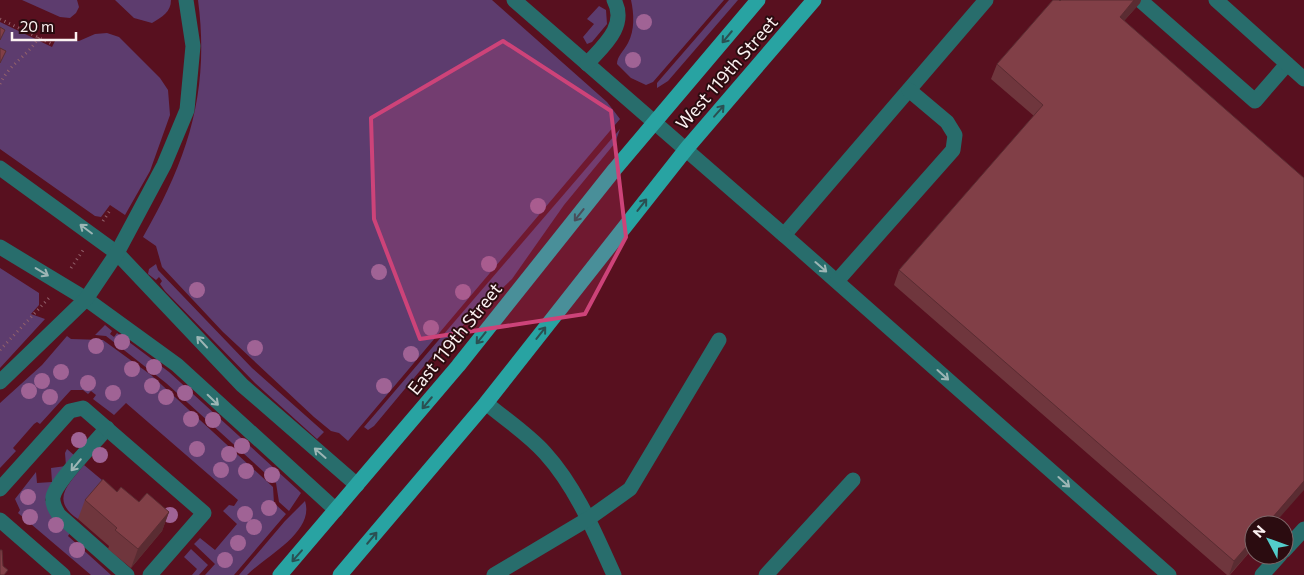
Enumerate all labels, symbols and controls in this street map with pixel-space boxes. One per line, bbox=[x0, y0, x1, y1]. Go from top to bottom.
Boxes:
scale bar bbox=[12, 10, 76, 42]
street label: West 119th Street bbox=[671, 11, 782, 134]
text: 20 m bbox=[20, 17, 54, 35]
one-way arrow bbox=[721, 31, 732, 44]
one-way arrow bbox=[713, 105, 724, 118]
one-way arrow bbox=[637, 198, 647, 212]
one-way arrow bbox=[573, 208, 584, 221]
one-way arrow bbox=[79, 224, 93, 234]
one-way arrow bbox=[814, 261, 827, 272]
one-way arrow bbox=[34, 267, 48, 277]
street label: East 119th Street bbox=[402, 278, 506, 399]
one-way arrow bbox=[536, 327, 547, 340]
one-way arrow bbox=[475, 331, 486, 344]
one-way arrow bbox=[196, 336, 208, 349]
one-way arrow bbox=[936, 369, 949, 380]
one-way arrow bbox=[207, 394, 220, 406]
one-way arrow bbox=[421, 397, 432, 410]
one-way arrow bbox=[314, 448, 327, 459]
one-way arrow bbox=[70, 458, 81, 471]
one-way arrow bbox=[1058, 477, 1071, 488]
north arrow bbox=[1244, 515, 1294, 565]
text: N bbox=[1249, 522, 1269, 541]
one-way arrow bbox=[366, 531, 378, 544]
one-way arrow bbox=[291, 549, 303, 562]

